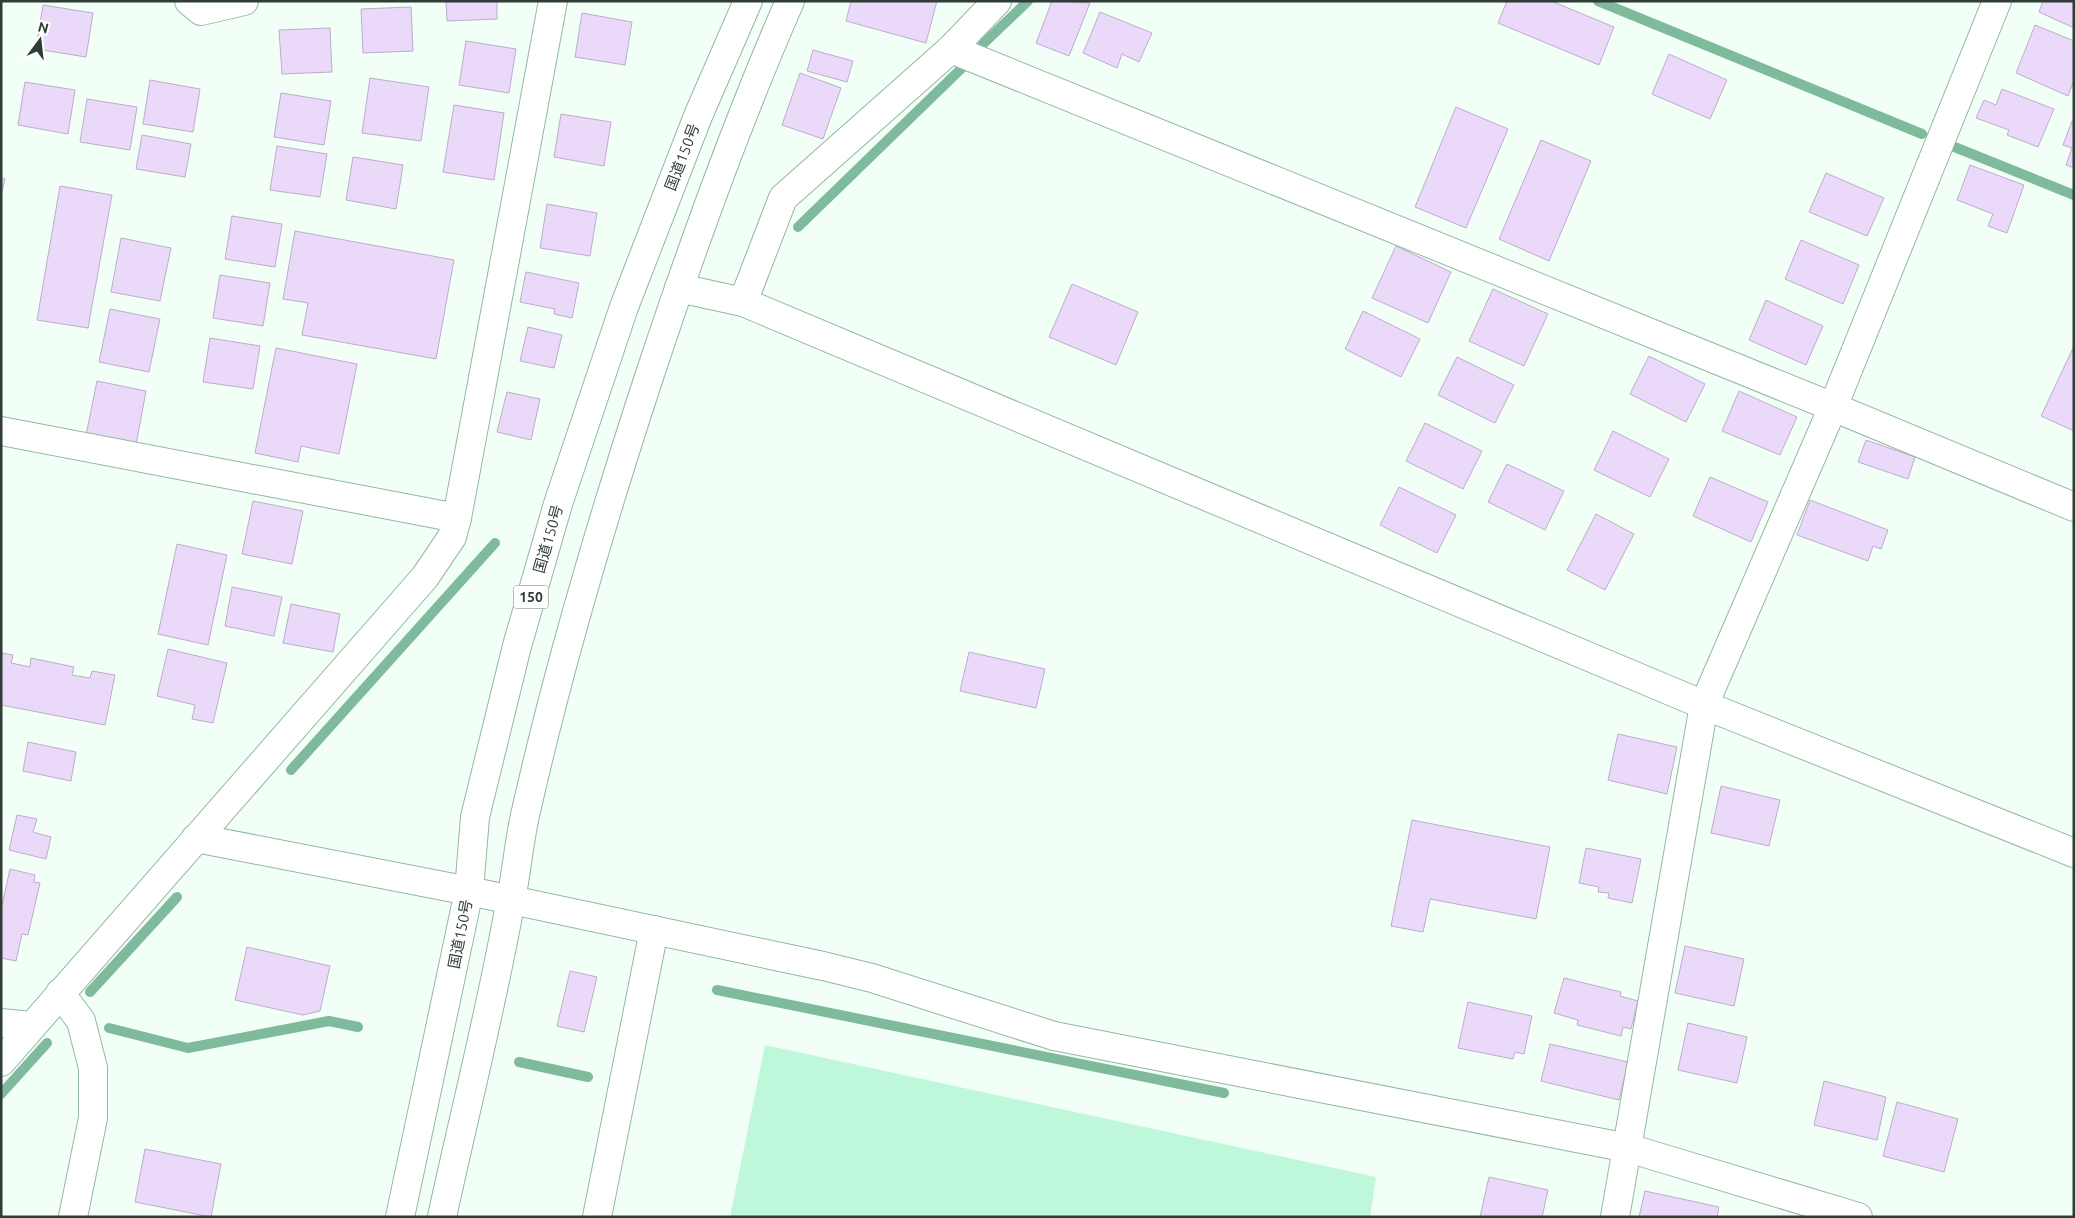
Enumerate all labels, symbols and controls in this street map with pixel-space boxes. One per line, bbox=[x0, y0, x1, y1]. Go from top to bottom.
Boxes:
north arrow bbox=[15, 15, 65, 65]
text: N bbox=[36, 18, 50, 37]
street label: 国道150号 bbox=[661, 121, 703, 193]
street label: 国道150号 bbox=[530, 503, 566, 575]
road number: 150 bbox=[514, 586, 548, 608]
street label: 国道150号 bbox=[445, 898, 475, 970]

